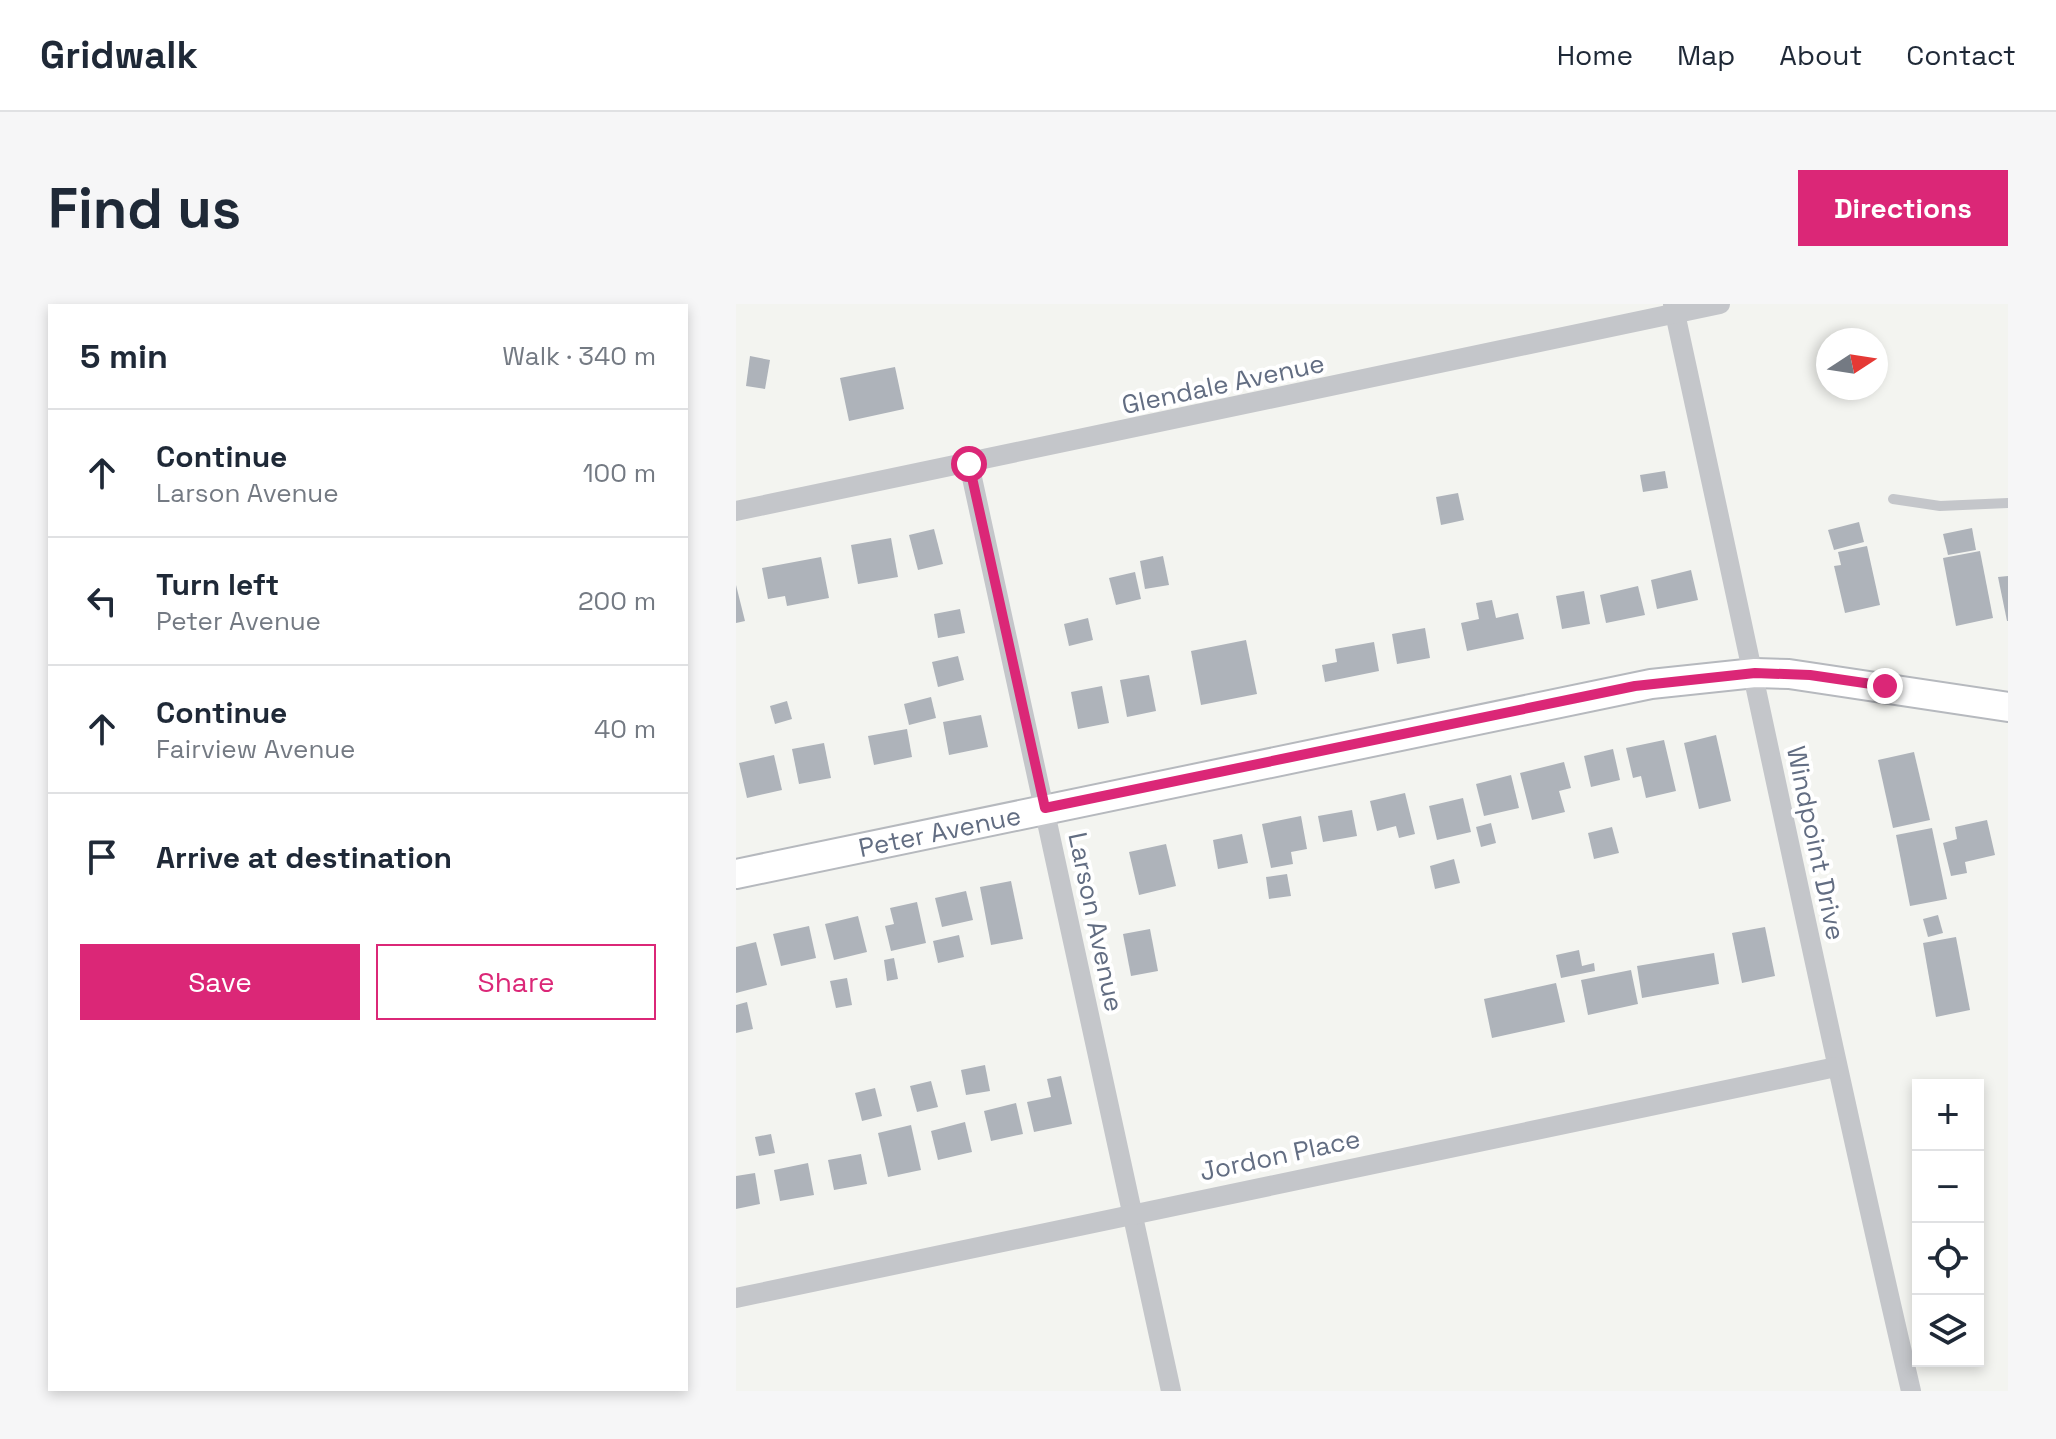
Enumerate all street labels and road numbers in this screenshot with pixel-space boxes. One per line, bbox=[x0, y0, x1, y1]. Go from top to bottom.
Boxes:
street label: Glendale Avenue bbox=[1118, 346, 1328, 422]
street label: Windpoint Drive bbox=[1779, 743, 1853, 943]
street label: Peter Avenue bbox=[855, 798, 1024, 865]
street label: Larson Avenue bbox=[1060, 829, 1132, 1015]
street label: Jordon Place bbox=[1197, 1121, 1363, 1189]

